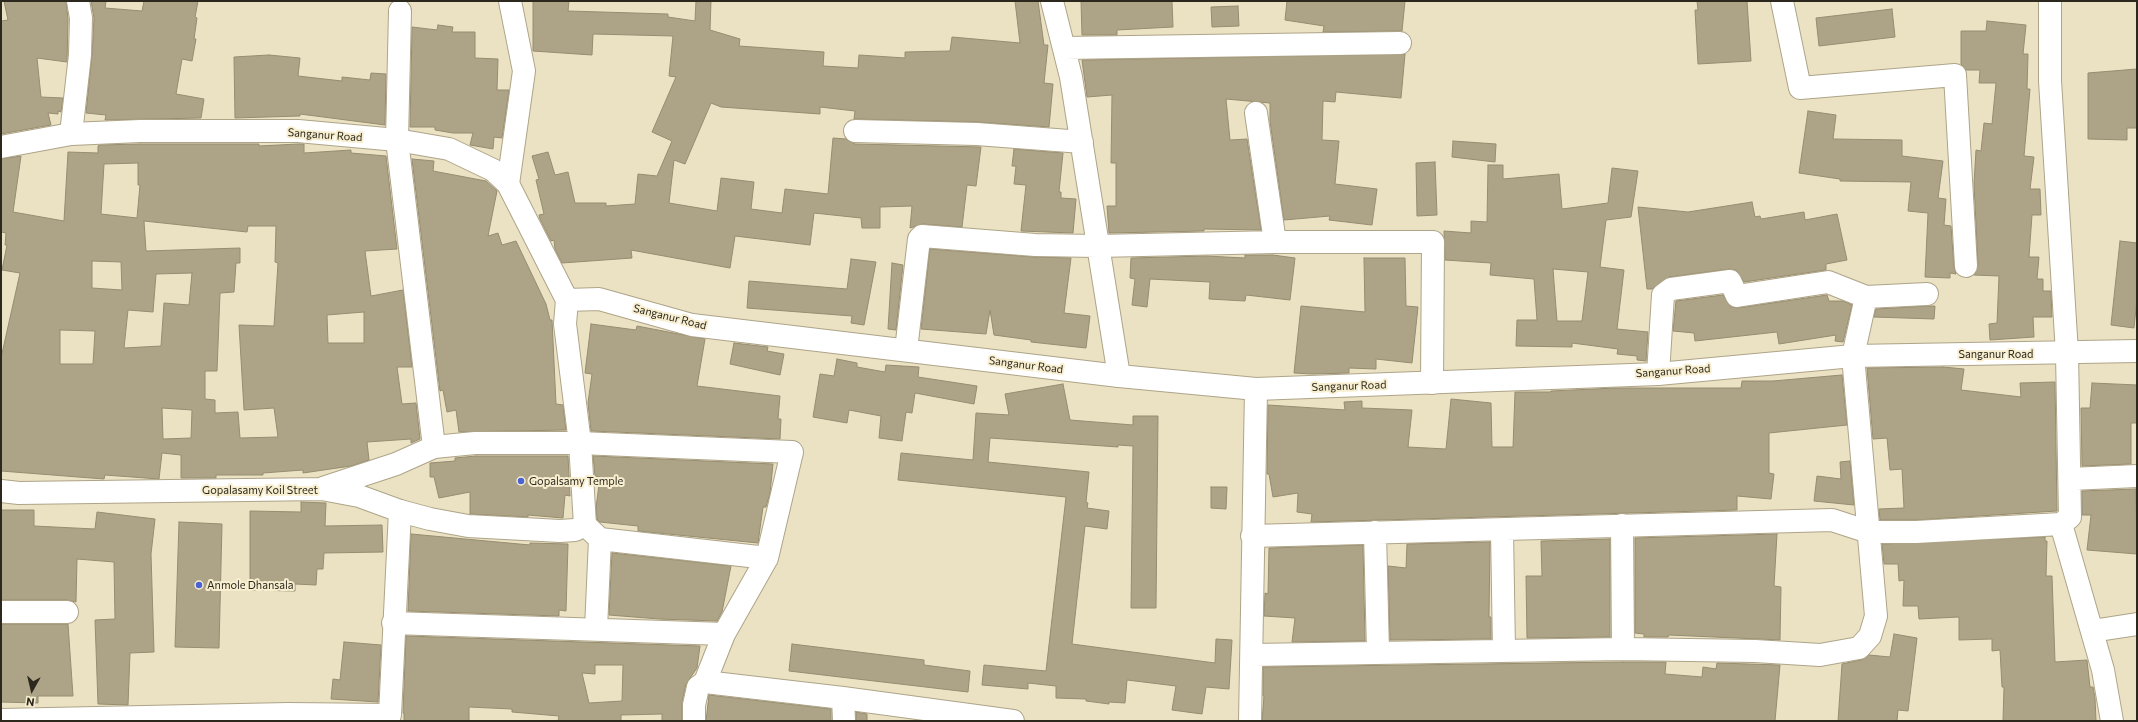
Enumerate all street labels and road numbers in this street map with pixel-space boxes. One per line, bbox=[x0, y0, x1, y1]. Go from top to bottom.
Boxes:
street label: Sanganur Road bbox=[287, 126, 363, 144]
street label: Sanganur Road bbox=[632, 302, 708, 332]
street label: Sanganur Road bbox=[1959, 347, 2033, 361]
street label: Sanganur Road bbox=[988, 354, 1064, 376]
street label: Sanganur Road bbox=[1635, 362, 1711, 380]
street label: Sanganur Road bbox=[1311, 378, 1387, 394]
street label: Gopalasamy Koil Street bbox=[202, 483, 318, 497]

